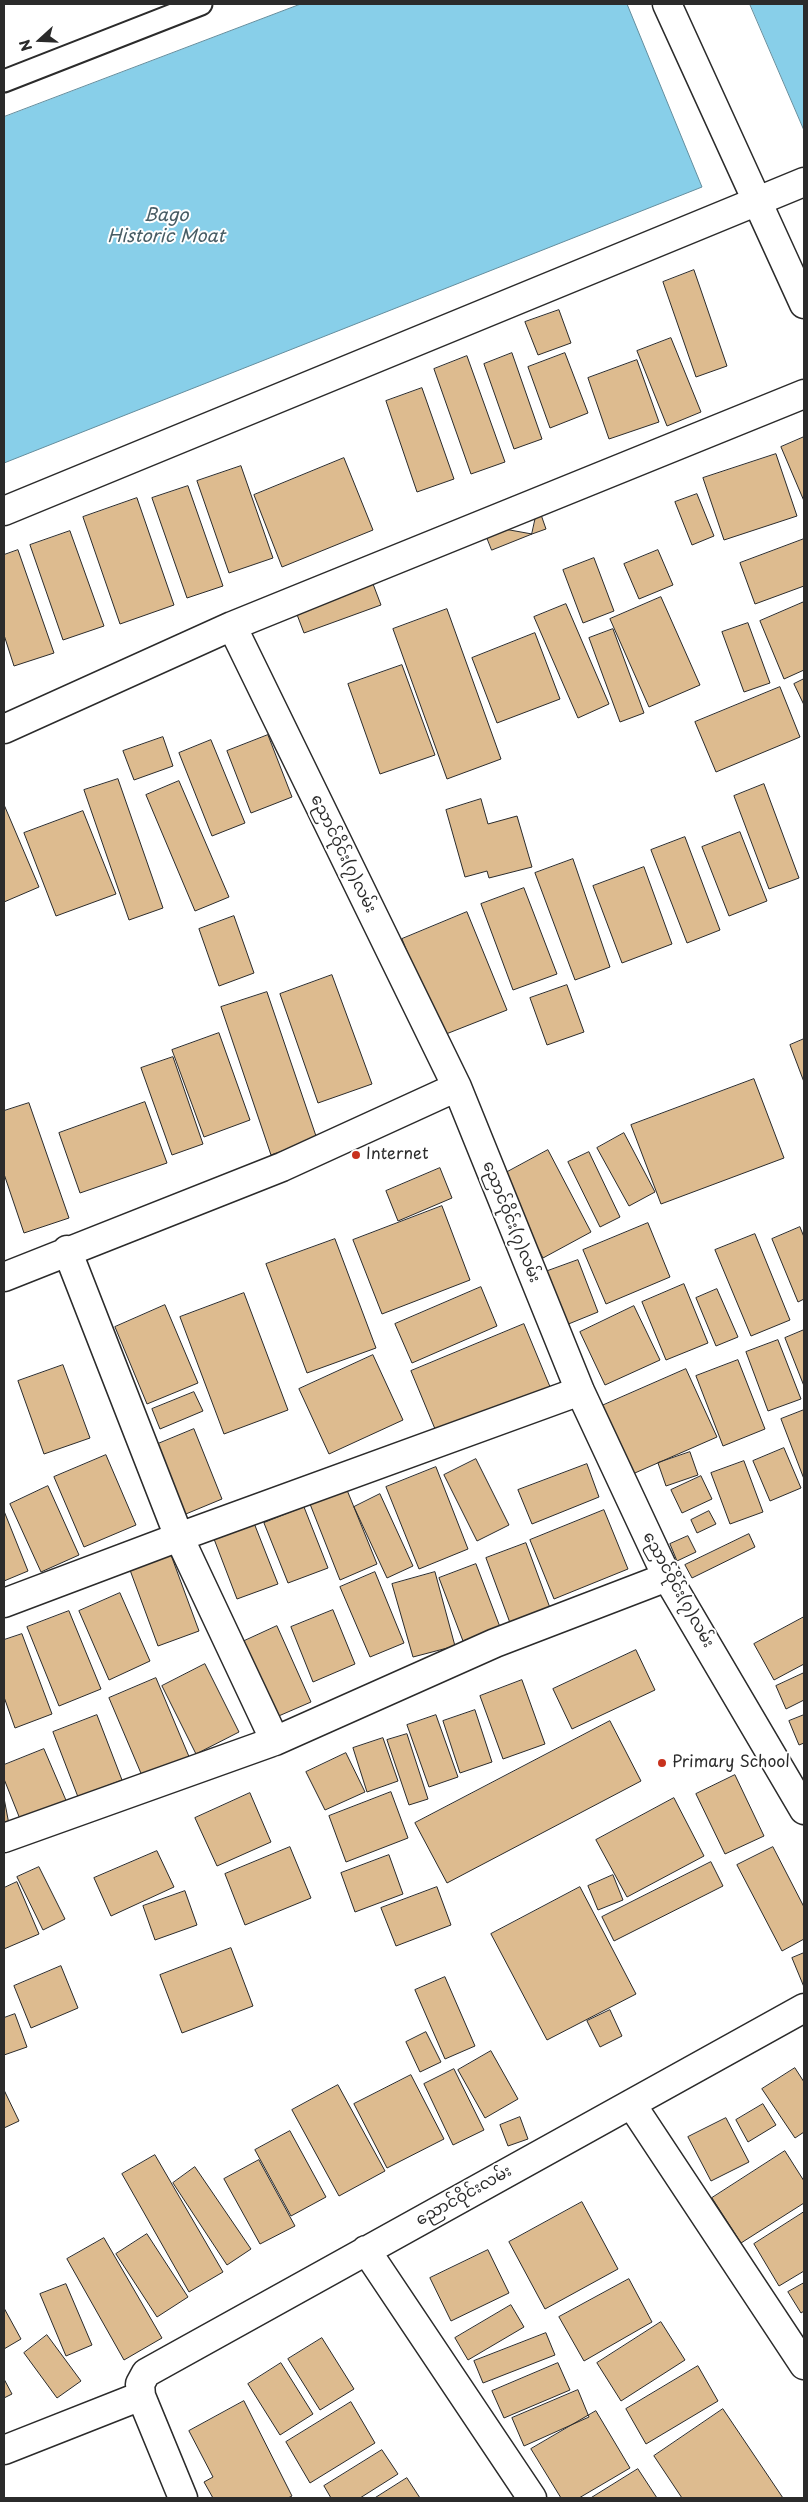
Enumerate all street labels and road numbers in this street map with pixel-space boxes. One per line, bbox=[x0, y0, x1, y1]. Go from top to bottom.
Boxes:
street label: ညောင်ဝိုင်း(၇)လမ်း bbox=[306, 792, 380, 916]
street label: ညောင်ဝိုင်း(၇)လမ်း bbox=[478, 1158, 544, 1286]
street label: ညောင်ဝိုင်း(၇)လမ်း bbox=[638, 1529, 718, 1651]
street label: ညောင်ဝိုင်းလမ်း bbox=[413, 2162, 515, 2230]

